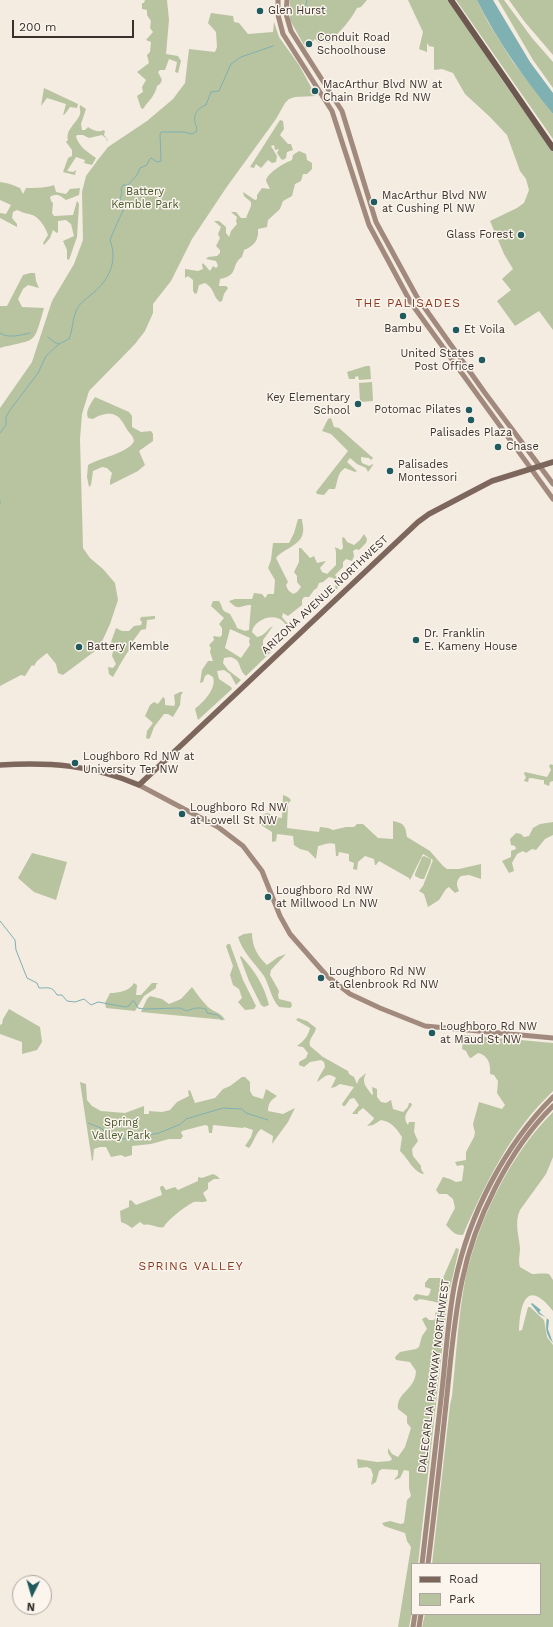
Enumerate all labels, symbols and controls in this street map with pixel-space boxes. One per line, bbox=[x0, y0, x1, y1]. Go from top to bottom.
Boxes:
place label: Glen Hurst bbox=[268, 4, 326, 18]
marker: Glen Hurst bbox=[255, 6, 265, 16]
scale bar bbox=[14, 12, 136, 38]
text: 200 m bbox=[19, 20, 56, 34]
place label: Conduit Road Schoolhouse bbox=[317, 31, 390, 57]
marker: Conduit Road Schoolhouse bbox=[304, 39, 314, 49]
place label: MacArthur Blvd NW at Chain Bridge Rd NW bbox=[323, 78, 442, 104]
marker: MacArthur Blvd NW at Chain Bridge Rd NW bbox=[310, 86, 320, 96]
park label: Battery Kemble Park bbox=[111, 185, 179, 211]
place label: MacArthur Blvd NW at Cushing Pl NW bbox=[382, 189, 487, 215]
marker: MacArthur Blvd NW at Cushing Pl NW bbox=[369, 197, 379, 207]
place label: Glass Forest bbox=[446, 228, 513, 242]
marker: Glass Forest bbox=[516, 230, 526, 240]
district label: THE PALISADES bbox=[355, 296, 461, 310]
marker: Bambu bbox=[398, 311, 408, 321]
place label: Bambu bbox=[384, 322, 422, 336]
place label: Et Voila bbox=[464, 323, 505, 337]
marker: Et Voila bbox=[451, 325, 461, 335]
place label: United States Post Office bbox=[401, 347, 474, 373]
marker: United States Post Office bbox=[477, 355, 487, 365]
place label: Key Elementary School bbox=[266, 391, 350, 417]
marker: Key Elementary School bbox=[353, 399, 363, 409]
place label: Potomac Pilates bbox=[374, 403, 461, 417]
marker: Potomac Pilates bbox=[464, 405, 474, 415]
marker: Palisades Plaza bbox=[466, 415, 476, 425]
place label: Palisades Plaza bbox=[430, 426, 512, 440]
place label: Chase bbox=[506, 440, 539, 454]
marker: Chase bbox=[493, 442, 503, 452]
place label: Palisades Montessori bbox=[398, 458, 457, 484]
marker: Palisades Montessori bbox=[385, 466, 395, 476]
street label: ARIZONA AVENUE NORTHWEST bbox=[259, 533, 391, 657]
place label: Dr. Franklin E. Kameny House bbox=[424, 627, 517, 653]
marker: Dr. Franklin E. Kameny House bbox=[411, 635, 421, 645]
place label: Battery Kemble bbox=[87, 640, 169, 654]
marker: Battery Kemble bbox=[74, 642, 84, 652]
place label: Loughboro Rd NW at University Ter NW bbox=[83, 750, 194, 776]
marker: Loughboro Rd NW at University Ter NW bbox=[70, 758, 80, 768]
place label: Loughboro Rd NW at Lowell St NW bbox=[190, 801, 287, 827]
marker: Loughboro Rd NW at Lowell St NW bbox=[177, 809, 187, 819]
place label: Loughboro Rd NW at Millwood Ln NW bbox=[276, 884, 378, 910]
marker: Loughboro Rd NW at Millwood Ln NW bbox=[263, 892, 273, 902]
place label: Loughboro Rd NW at Glenbrook Rd NW bbox=[329, 965, 439, 991]
marker: Loughboro Rd NW at Glenbrook Rd NW bbox=[316, 973, 326, 983]
place label: Loughboro Rd NW at Maud St NW bbox=[440, 1020, 537, 1046]
marker: Loughboro Rd NW at Maud St NW bbox=[427, 1028, 437, 1038]
park label: Spring Valley Park bbox=[92, 1116, 150, 1142]
district label: SPRING VALLEY bbox=[139, 1259, 243, 1273]
street label: DALECARLIA PARKWAY NORTHWEST bbox=[416, 1278, 452, 1474]
legend bbox=[411, 1563, 541, 1615]
text: Road bbox=[449, 1572, 478, 1586]
north arrow bbox=[12, 1575, 52, 1615]
text: Park bbox=[449, 1592, 475, 1606]
text: N bbox=[26, 1600, 36, 1613]

